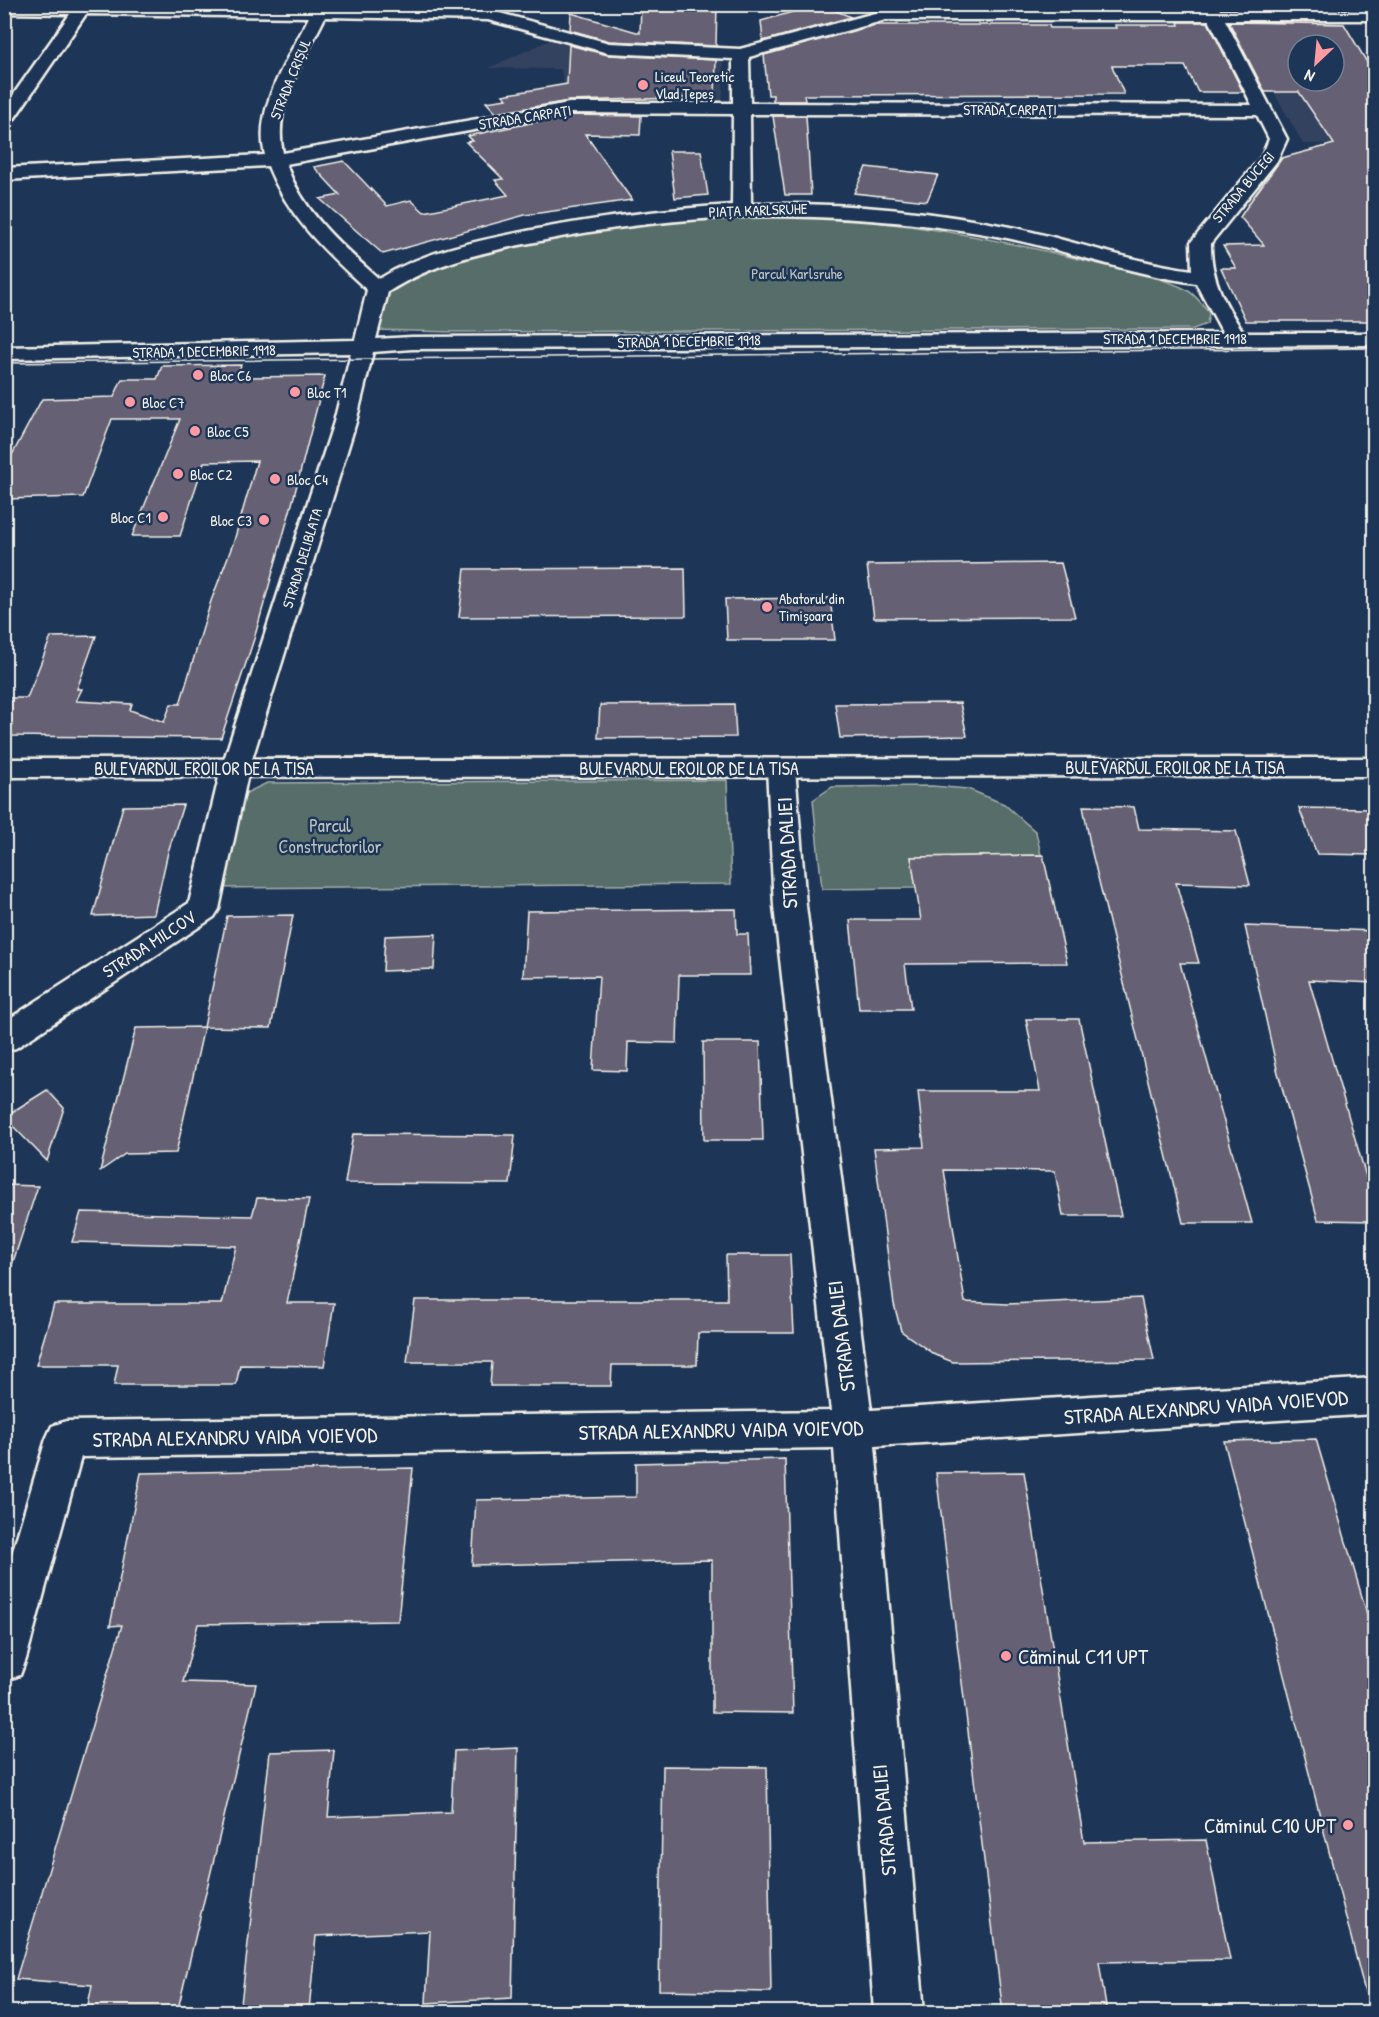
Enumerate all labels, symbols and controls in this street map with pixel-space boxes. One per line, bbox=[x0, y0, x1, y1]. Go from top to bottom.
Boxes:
north arrow bbox=[1286, 33, 1346, 93]
street label: STRADA CRIȘUL bbox=[264, 35, 316, 122]
text: N bbox=[1300, 65, 1318, 88]
place label: Liceul Teoretic Vlad Țepeș bbox=[655, 66, 734, 104]
marker: Liceul Teoretic Vlad Țepeș bbox=[636, 78, 650, 92]
street label: STRADA CARPAȚI bbox=[477, 99, 573, 135]
street label: STRADA CARPAȚI bbox=[963, 99, 1057, 120]
street label: STRADA BUCEGI bbox=[1207, 147, 1279, 227]
street label: PIAȚA KARLSRUHE bbox=[708, 198, 808, 222]
park label: Parcul Karlsruhe bbox=[751, 263, 843, 284]
street label: STRADA 1 DECEMBRIE 1918 bbox=[1103, 328, 1247, 349]
street label: STRADA 1 DECEMBRIE 1918 bbox=[617, 329, 761, 353]
street label: STRADA 1 DECEMBRIE 1918 bbox=[132, 339, 276, 363]
place label: Bloc C6 bbox=[210, 365, 251, 386]
marker: Bloc C6 bbox=[191, 368, 205, 382]
place label: Bloc T1 bbox=[307, 382, 346, 403]
marker: Bloc T1 bbox=[288, 385, 302, 399]
place label: Bloc C7 bbox=[142, 392, 185, 413]
marker: Bloc C7 bbox=[123, 395, 137, 409]
place label: Bloc C5 bbox=[207, 421, 249, 442]
marker: Bloc C5 bbox=[188, 424, 202, 438]
place label: Bloc C2 bbox=[190, 464, 232, 485]
marker: Bloc C2 bbox=[171, 467, 185, 481]
place label: Bloc C4 bbox=[287, 469, 328, 490]
marker: Bloc C4 bbox=[268, 472, 282, 486]
street label: STRADA DELIBLATA bbox=[277, 505, 327, 611]
place label: Bloc C1 bbox=[110, 507, 151, 528]
marker: Bloc C1 bbox=[156, 510, 170, 524]
place label: Bloc C3 bbox=[210, 510, 252, 531]
marker: Bloc C3 bbox=[257, 513, 271, 527]
place label: Abatorul din Timișoara bbox=[779, 588, 845, 626]
marker: Abatorul din Timișoara bbox=[760, 600, 774, 614]
street label: BULEVARDUL EROILOR DE LA TISA bbox=[1065, 755, 1285, 780]
street label: BULEVARDUL EROILOR DE LA TISA bbox=[94, 756, 314, 781]
street label: BULEVARDUL EROILOR DE LA TISA bbox=[579, 756, 799, 781]
street label: STRADA DALIEI bbox=[770, 797, 804, 909]
park label: Parcul Constructorilor bbox=[279, 813, 382, 859]
street label: STRADA MILCOV bbox=[97, 904, 201, 984]
street label: STRADA DALIEI bbox=[820, 1279, 862, 1393]
street label: STRADA ALEXANDRU VAIDA VOIEVOD bbox=[1063, 1383, 1349, 1431]
street label: STRADA ALEXANDRU VAIDA VOIEVOD bbox=[578, 1413, 864, 1447]
street label: STRADA ALEXANDRU VAIDA VOIEVOD bbox=[92, 1420, 378, 1454]
place label: Căminul C11 UPT bbox=[1018, 1642, 1149, 1671]
marker: Căminul C11 UPT bbox=[999, 1649, 1013, 1663]
street label: STRADA DALIEI bbox=[865, 1763, 903, 1877]
place label: Căminul C10 UPT bbox=[1204, 1811, 1337, 1840]
marker: Căminul C10 UPT bbox=[1341, 1818, 1355, 1832]

